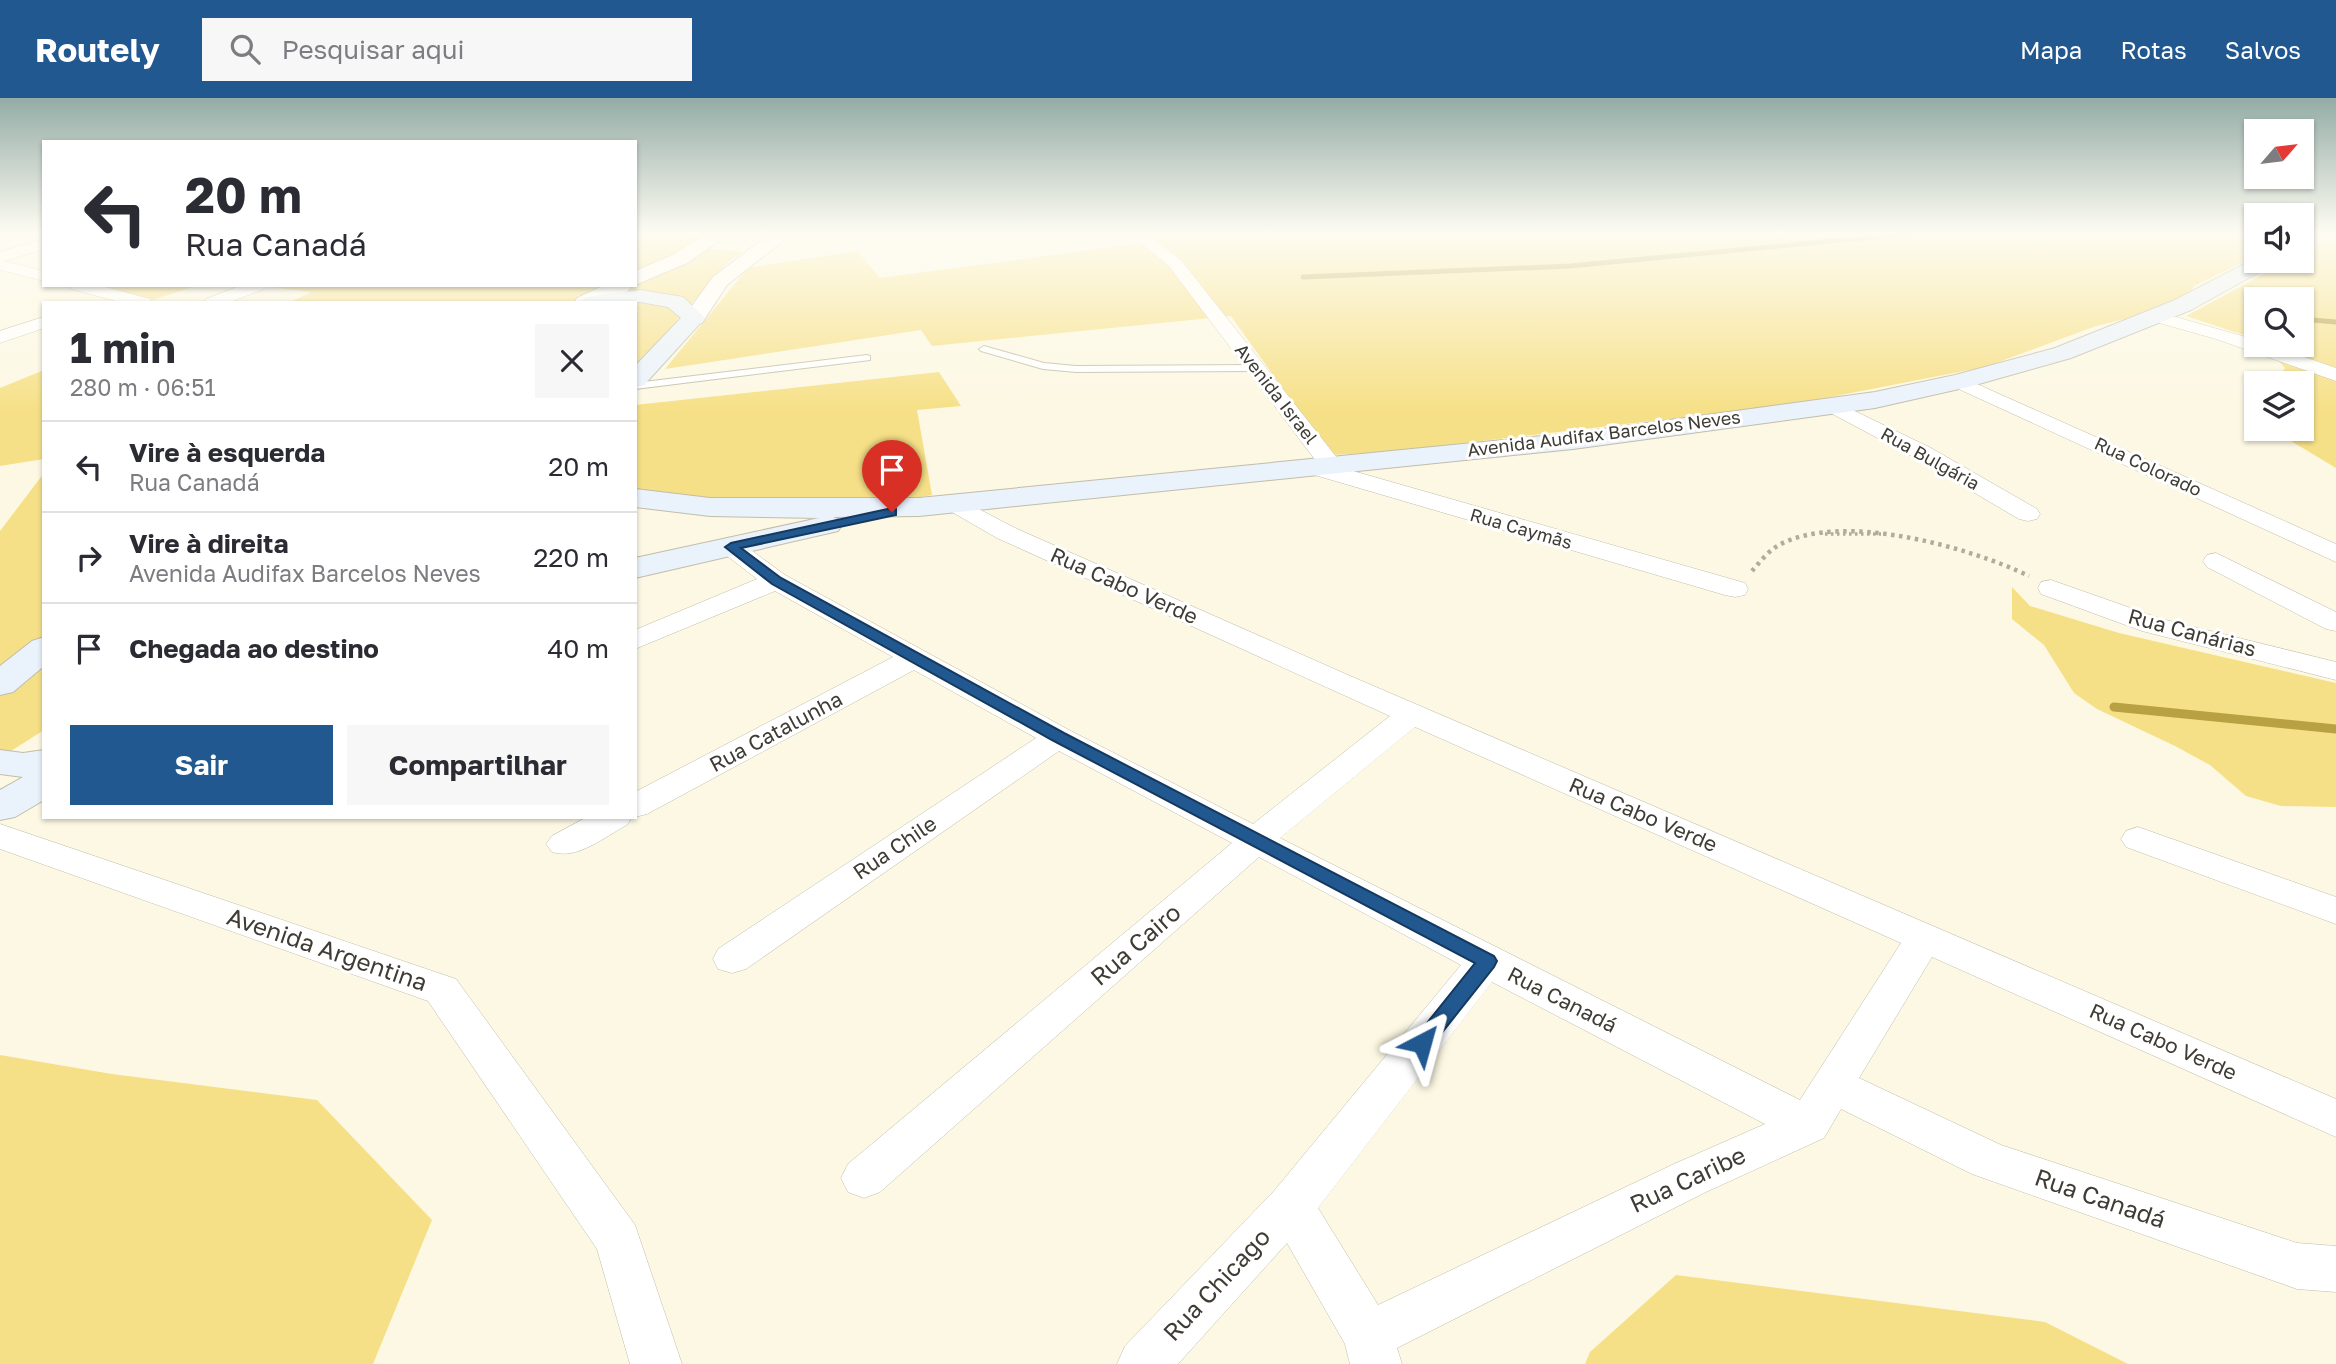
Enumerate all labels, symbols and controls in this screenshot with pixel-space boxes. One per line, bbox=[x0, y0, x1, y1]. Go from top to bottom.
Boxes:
search box bbox=[202, 18, 692, 81]
text: Routely bbox=[35, 30, 160, 69]
icon: search bbox=[226, 30, 264, 68]
text: Pesquisar aqui bbox=[282, 34, 465, 65]
text: Mapa bbox=[2020, 35, 2082, 64]
text: Rotas bbox=[2120, 35, 2187, 64]
text: Salvos bbox=[2225, 35, 2301, 64]
north arrow bbox=[2244, 119, 2314, 189]
map controls bbox=[2244, 119, 2314, 441]
text: 20 m bbox=[185, 165, 302, 224]
icon: left bbox=[70, 168, 161, 259]
button: sound bbox=[2244, 203, 2314, 273]
text: Rua Canadá bbox=[185, 225, 367, 263]
button: search bbox=[2244, 287, 2314, 357]
text: 1 min bbox=[70, 322, 176, 372]
button: close bbox=[535, 324, 609, 398]
street label: Avenida Israel bbox=[1231, 339, 1323, 448]
button: layers bbox=[2244, 371, 2314, 441]
text: 280 m · 06:51 bbox=[70, 373, 216, 401]
street label: Avenida Audifax Barcelos Neves bbox=[1466, 405, 1742, 461]
street label: Rua Bulgária bbox=[1877, 422, 1984, 494]
street label: Rua Colorado bbox=[2091, 432, 2206, 501]
text: Vire à esquerda bbox=[129, 437, 325, 468]
pin bbox=[862, 440, 922, 512]
icon: left bbox=[70, 448, 108, 486]
text: 20 m bbox=[548, 451, 609, 482]
icon: arrive bbox=[873, 451, 911, 489]
text: Rua Canadá bbox=[129, 468, 260, 496]
street label: Rua Caymãs bbox=[1468, 503, 1575, 553]
text: Vire à direita bbox=[129, 528, 289, 559]
icon: right bbox=[70, 539, 108, 577]
street label: Rua Cabo Verde bbox=[1047, 541, 1202, 629]
text: 220 m bbox=[533, 542, 609, 573]
text: Avenida Audifax Barcelos Neves bbox=[129, 559, 481, 587]
street label: Rua Canárias bbox=[2125, 602, 2259, 662]
icon: arrive bbox=[70, 630, 108, 668]
text: Chegada ao destino bbox=[129, 633, 379, 664]
text: 40 m bbox=[548, 633, 609, 664]
street label: Rua Catalunha bbox=[705, 685, 847, 777]
button: Sair bbox=[70, 725, 333, 805]
button: Compartilhar bbox=[347, 725, 609, 805]
street label: Rua Cabo Verde bbox=[1565, 771, 1721, 857]
street label: Rua Chile bbox=[848, 810, 941, 885]
street label: Rua Cairo bbox=[1084, 897, 1186, 991]
street label: Avenida Argentina bbox=[224, 901, 431, 996]
street label: Rua Canadá bbox=[1503, 960, 1622, 1038]
street label: Rua Cabo Verde bbox=[2086, 997, 2241, 1085]
position arrow bbox=[1385, 1006, 1459, 1080]
street label: Rua Caribe bbox=[1625, 1139, 1750, 1218]
street label: Rua Canadá bbox=[2031, 1162, 2170, 1234]
street label: Rua Chicago bbox=[1156, 1222, 1275, 1346]

